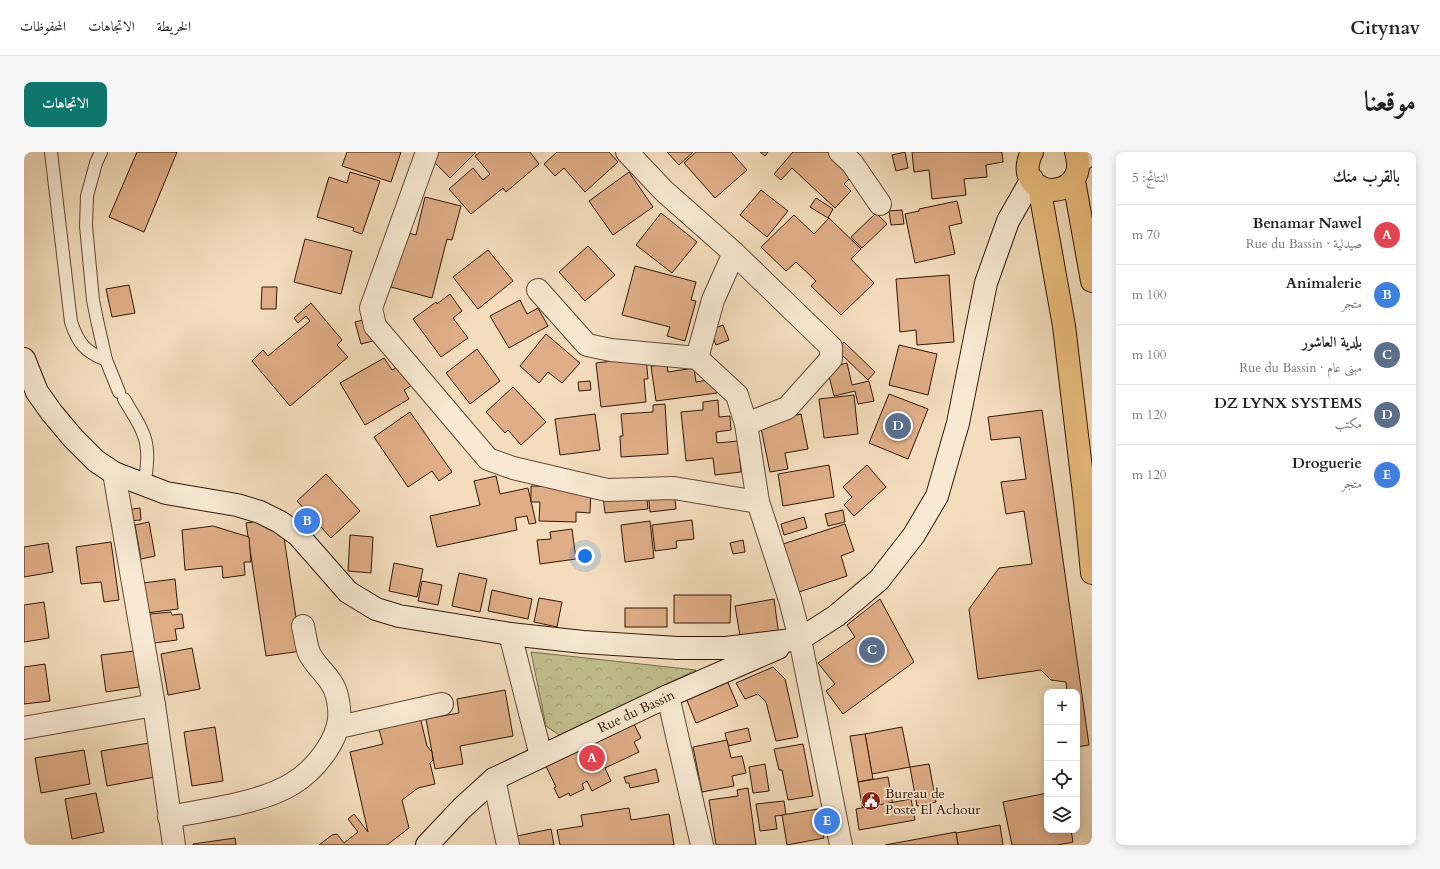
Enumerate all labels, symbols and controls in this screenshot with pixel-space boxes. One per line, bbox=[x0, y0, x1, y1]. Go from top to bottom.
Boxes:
text: Citynav bbox=[1350, 15, 1420, 41]
text: المحفوظات bbox=[20, 17, 66, 36]
text: الاتجاهات bbox=[88, 17, 135, 36]
text: الخريطة bbox=[157, 17, 191, 36]
button: الاتجاهات bbox=[24, 82, 107, 127]
text: موقعنا bbox=[1364, 83, 1416, 121]
text: بالقرب منك bbox=[1333, 165, 1400, 188]
text: النتائج: 5 bbox=[1132, 169, 1168, 187]
text: Benamar Nawel bbox=[1253, 213, 1362, 233]
text: 70 m bbox=[1132, 226, 1160, 244]
text: A bbox=[1382, 226, 1392, 244]
text: صيدلية · Rue du Bassin bbox=[1246, 235, 1362, 253]
text: Animalerie bbox=[1286, 273, 1362, 293]
text: 100 m bbox=[1132, 286, 1166, 304]
text: B bbox=[1382, 286, 1392, 304]
text: متجر bbox=[1341, 295, 1362, 313]
text: بلدية العاشور bbox=[1302, 332, 1362, 352]
text: 100 m bbox=[1132, 346, 1166, 364]
text: C bbox=[1382, 346, 1392, 364]
text: مبنى عام · Rue du Bassin bbox=[1239, 359, 1362, 377]
text: DZ LYNX SYSTEMS bbox=[1214, 393, 1362, 413]
text: 120 m bbox=[1132, 406, 1166, 424]
text: D bbox=[1381, 406, 1393, 424]
pin: D bbox=[885, 411, 911, 441]
text: مكتب bbox=[1335, 415, 1362, 433]
text: Droguerie bbox=[1292, 453, 1362, 473]
text: 120 m bbox=[1132, 466, 1166, 484]
text: E bbox=[1383, 466, 1391, 484]
text: متجر bbox=[1341, 475, 1362, 493]
pin: B bbox=[294, 506, 320, 536]
your location bbox=[575, 546, 595, 566]
pin: C bbox=[859, 635, 885, 665]
street label: Rue du Bassin bbox=[594, 685, 678, 738]
map controls bbox=[1044, 689, 1080, 833]
button: + bbox=[1044, 689, 1080, 725]
button: − bbox=[1044, 725, 1080, 761]
pin: A bbox=[579, 743, 605, 773]
button: locate bbox=[1044, 761, 1080, 797]
place label: Bureau de Poste El Achour bbox=[885, 784, 981, 819]
public building icon: Bureau de Poste El Achour bbox=[860, 790, 882, 812]
button: layers bbox=[1044, 797, 1080, 833]
pin: E bbox=[814, 806, 840, 836]

